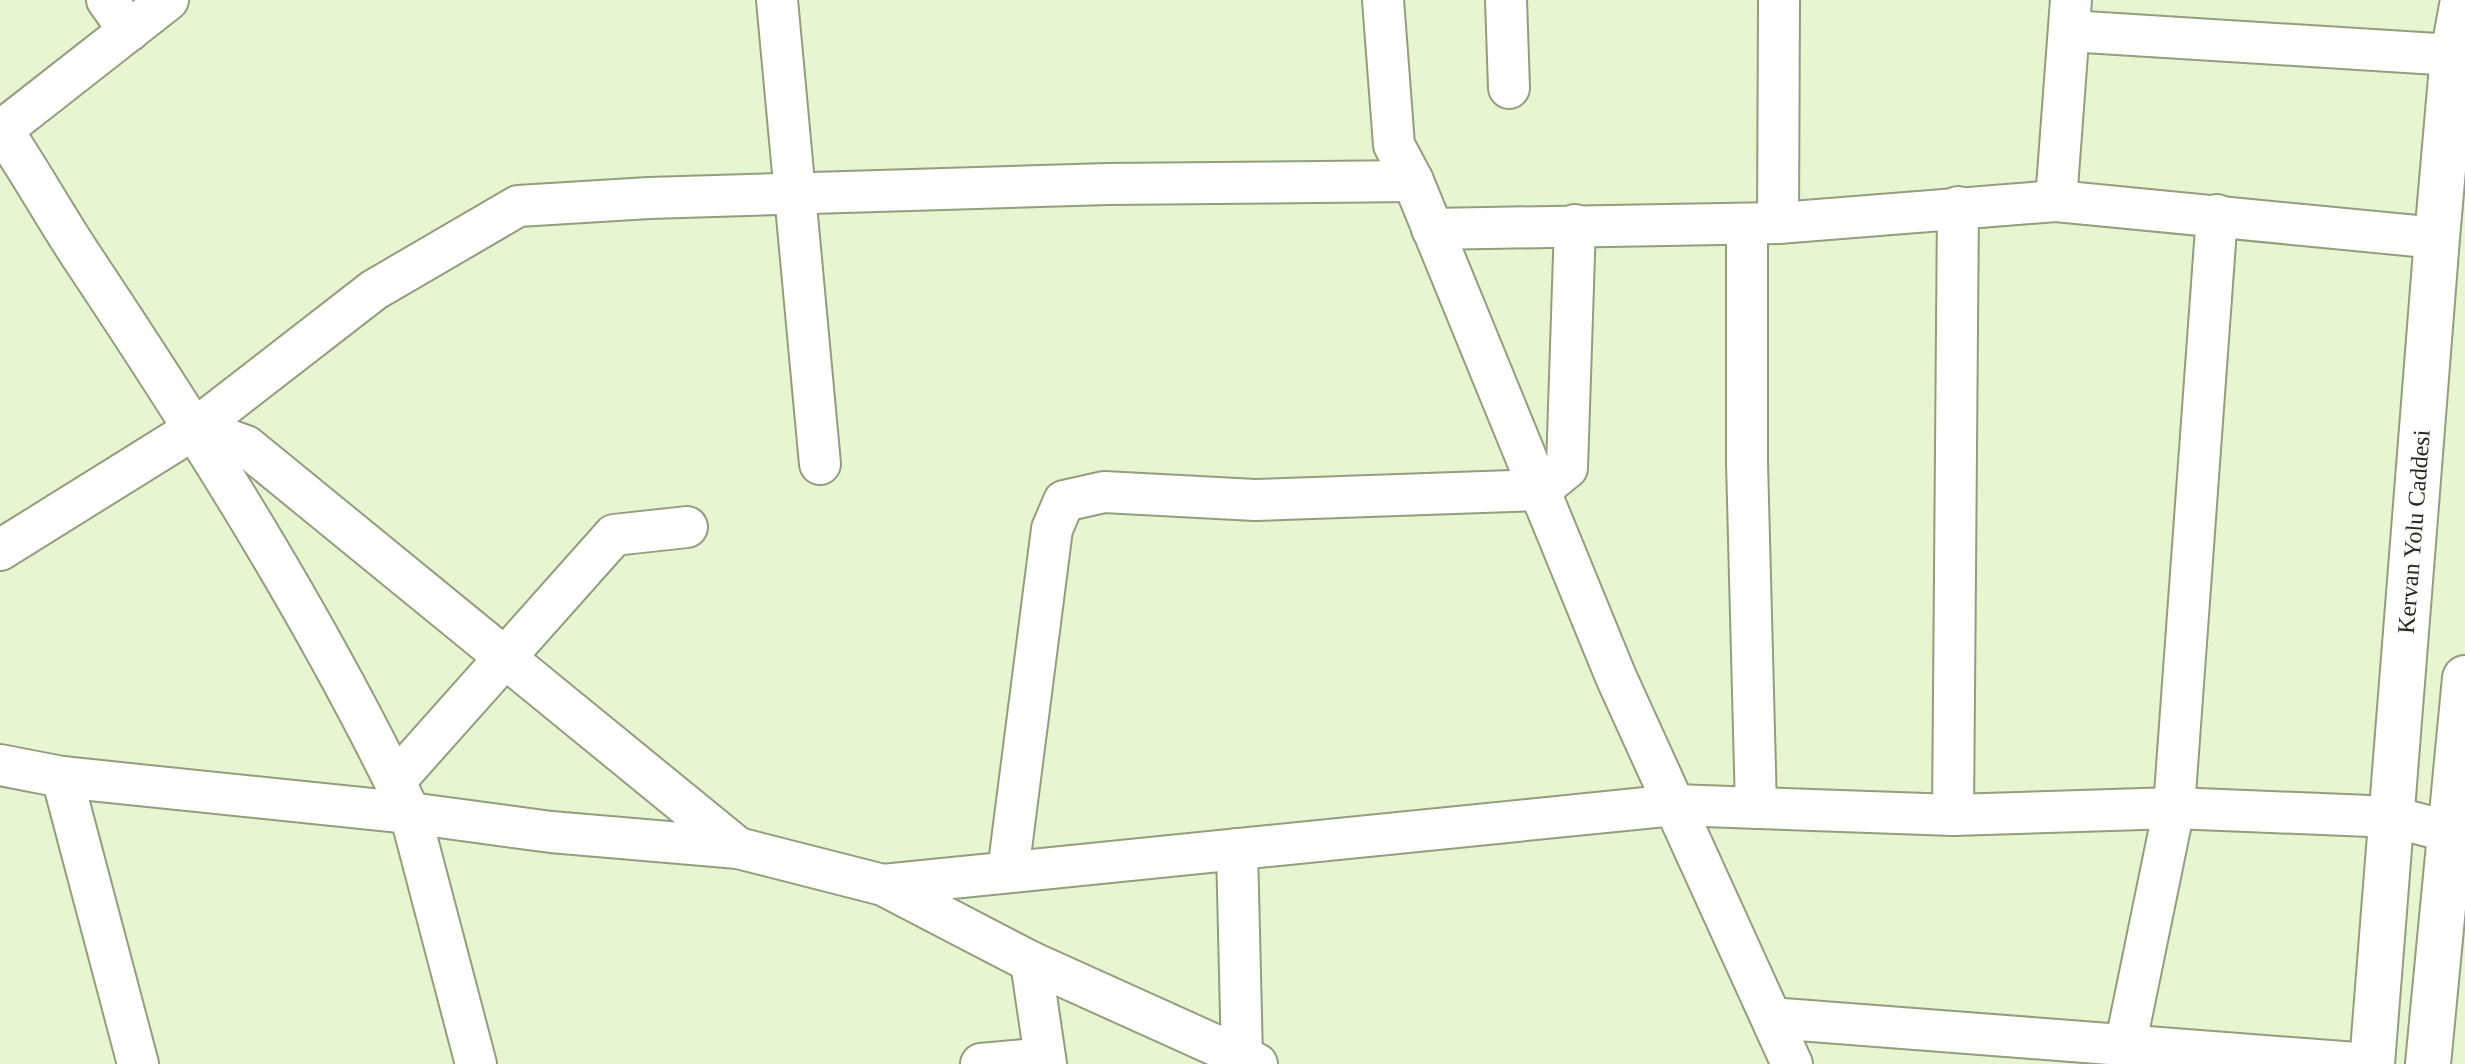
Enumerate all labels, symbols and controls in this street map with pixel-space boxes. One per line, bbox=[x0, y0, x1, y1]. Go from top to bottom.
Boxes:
street label: Kervan Yolu Caddesi bbox=[2393, 428, 2435, 635]

